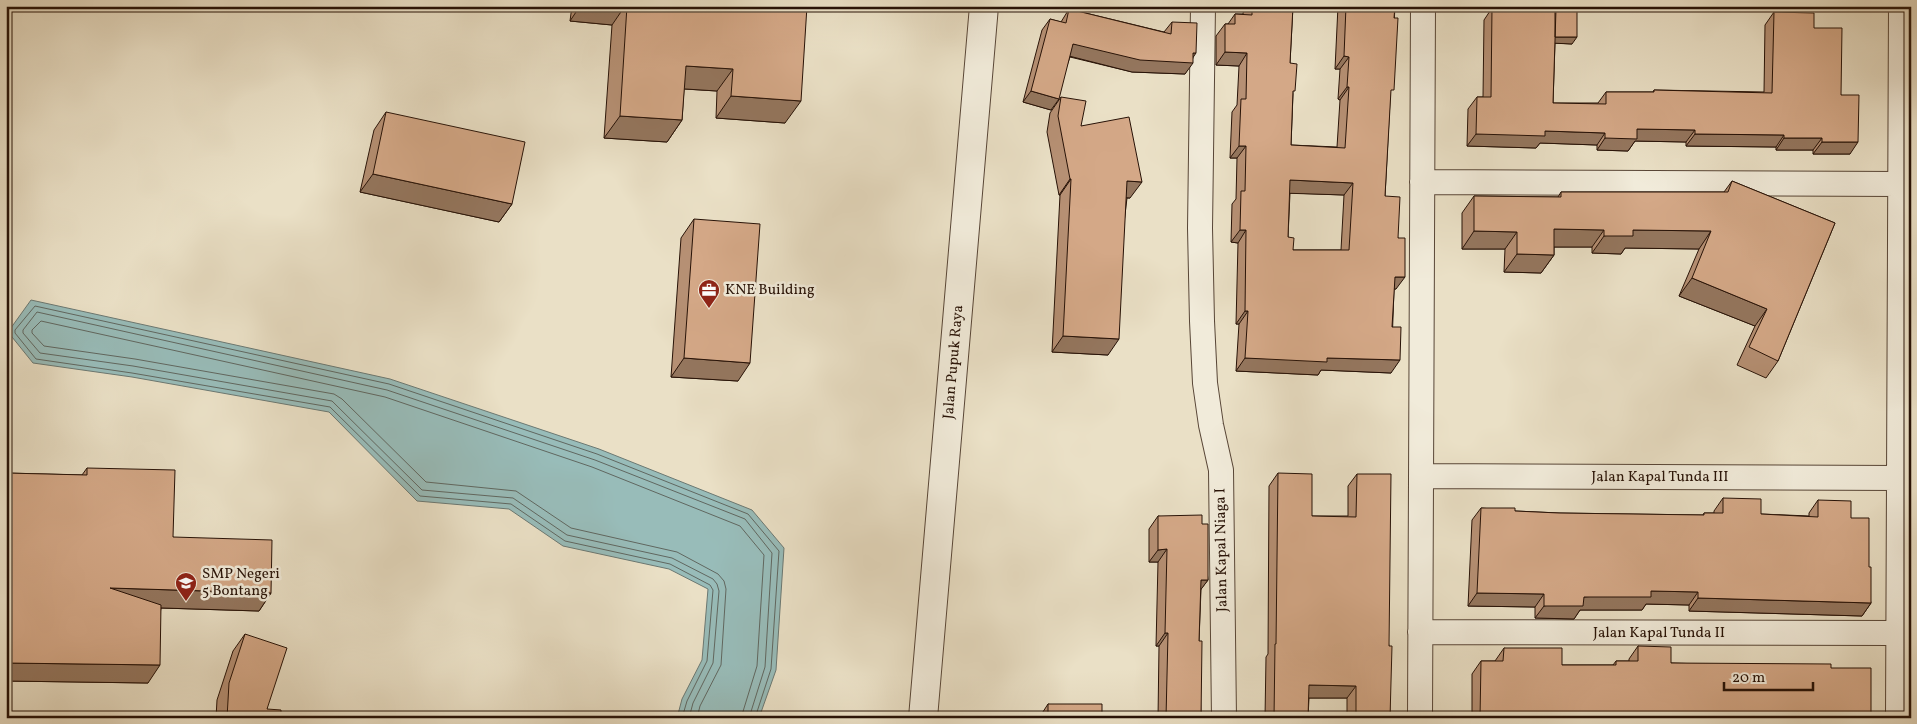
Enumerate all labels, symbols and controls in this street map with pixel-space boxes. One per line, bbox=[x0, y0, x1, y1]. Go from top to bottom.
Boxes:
office icon: KNE Building bbox=[697, 278, 721, 309]
place label: KNE Building bbox=[725, 280, 815, 301]
street label: Jalan Pupuk Raya bbox=[939, 304, 969, 420]
street label: Jalan Kapal Tunda III bbox=[1591, 467, 1729, 488]
street label: Jalan Kapal Niaga I bbox=[1210, 488, 1234, 612]
place label: SMP Negeri 5 Bontang bbox=[202, 564, 280, 602]
school or university icon: SMP Negeri 5 Bontang bbox=[174, 571, 198, 602]
street label: Jalan Kapal Tunda II bbox=[1593, 623, 1725, 644]
scale bar bbox=[1724, 659, 1813, 691]
text: 20 m bbox=[1732, 668, 1765, 689]

